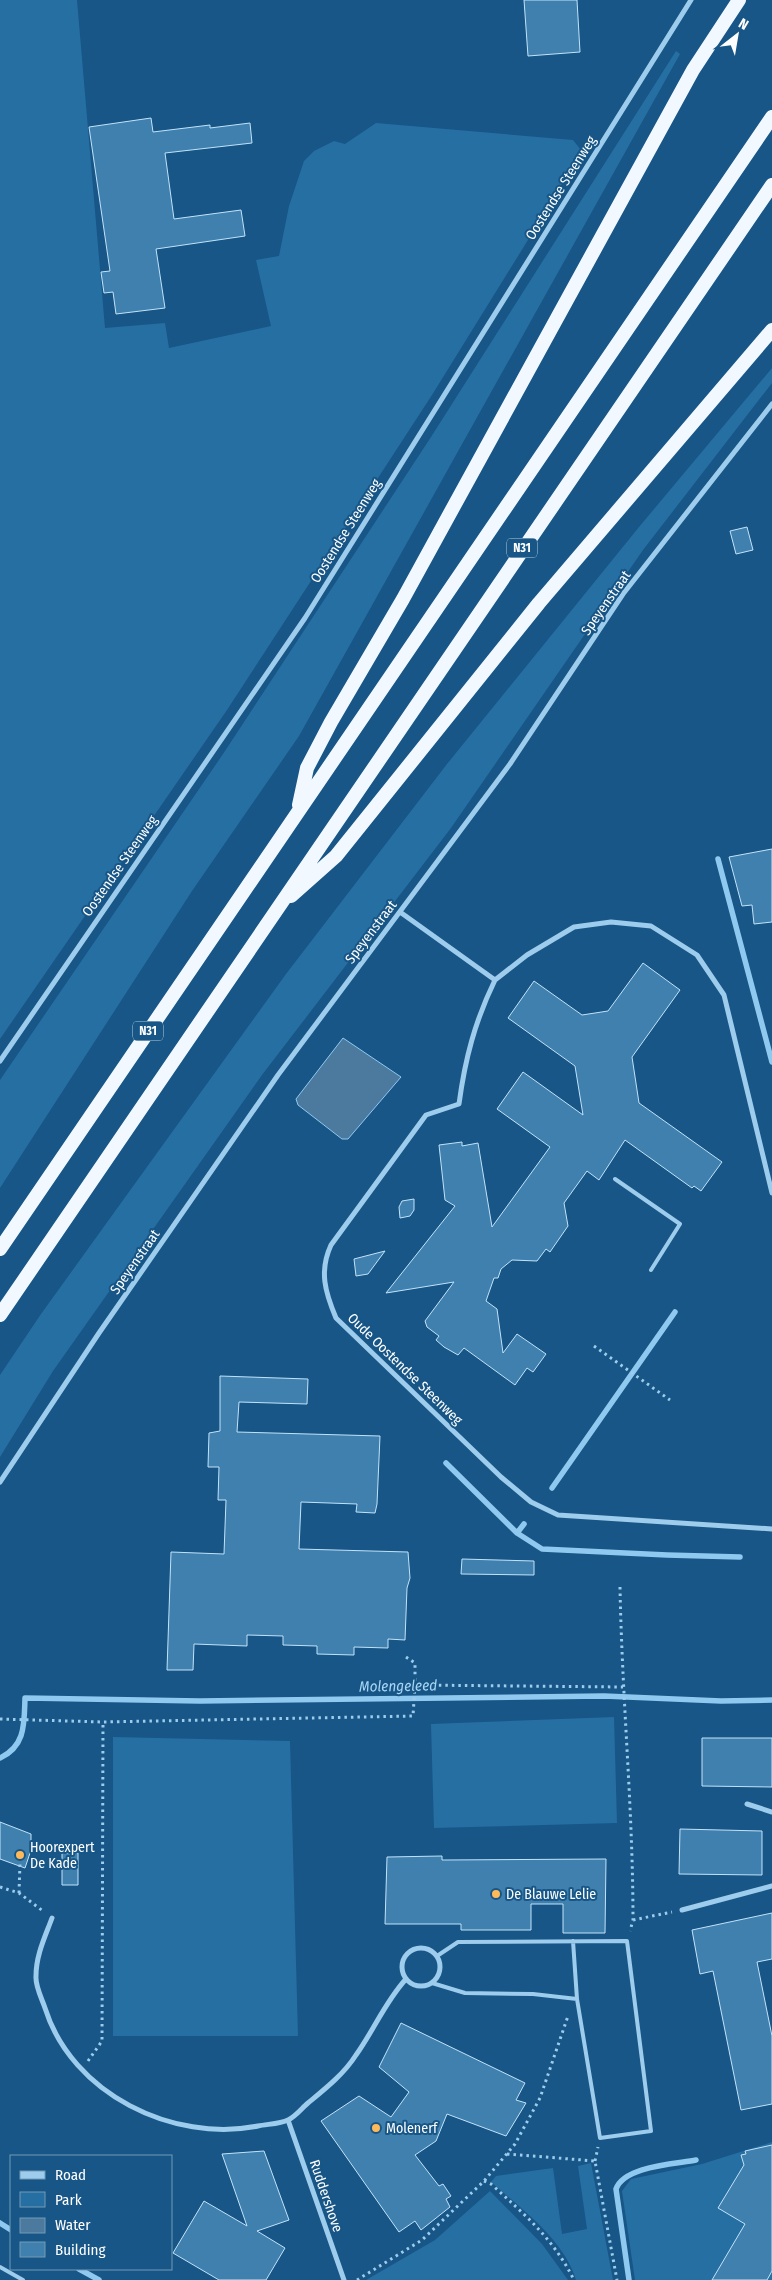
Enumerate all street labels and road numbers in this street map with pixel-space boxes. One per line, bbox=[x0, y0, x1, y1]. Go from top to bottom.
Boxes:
street label: Oostendse Steenweg bbox=[522, 132, 600, 243]
street label: Oostendse Steenweg bbox=[307, 475, 385, 586]
road number: N31 bbox=[507, 538, 537, 558]
street label: Speyenstraat bbox=[578, 567, 635, 639]
street label: Oostendse Steenweg bbox=[79, 812, 162, 920]
street label: Speyenstraat bbox=[342, 897, 401, 967]
road number: N31 bbox=[133, 1021, 163, 1040]
street label: Speyenstraat bbox=[107, 1226, 164, 1298]
street label: Oude Oostendse Steenweg bbox=[344, 1310, 466, 1429]
street label: Ruddershove bbox=[306, 2158, 346, 2234]

